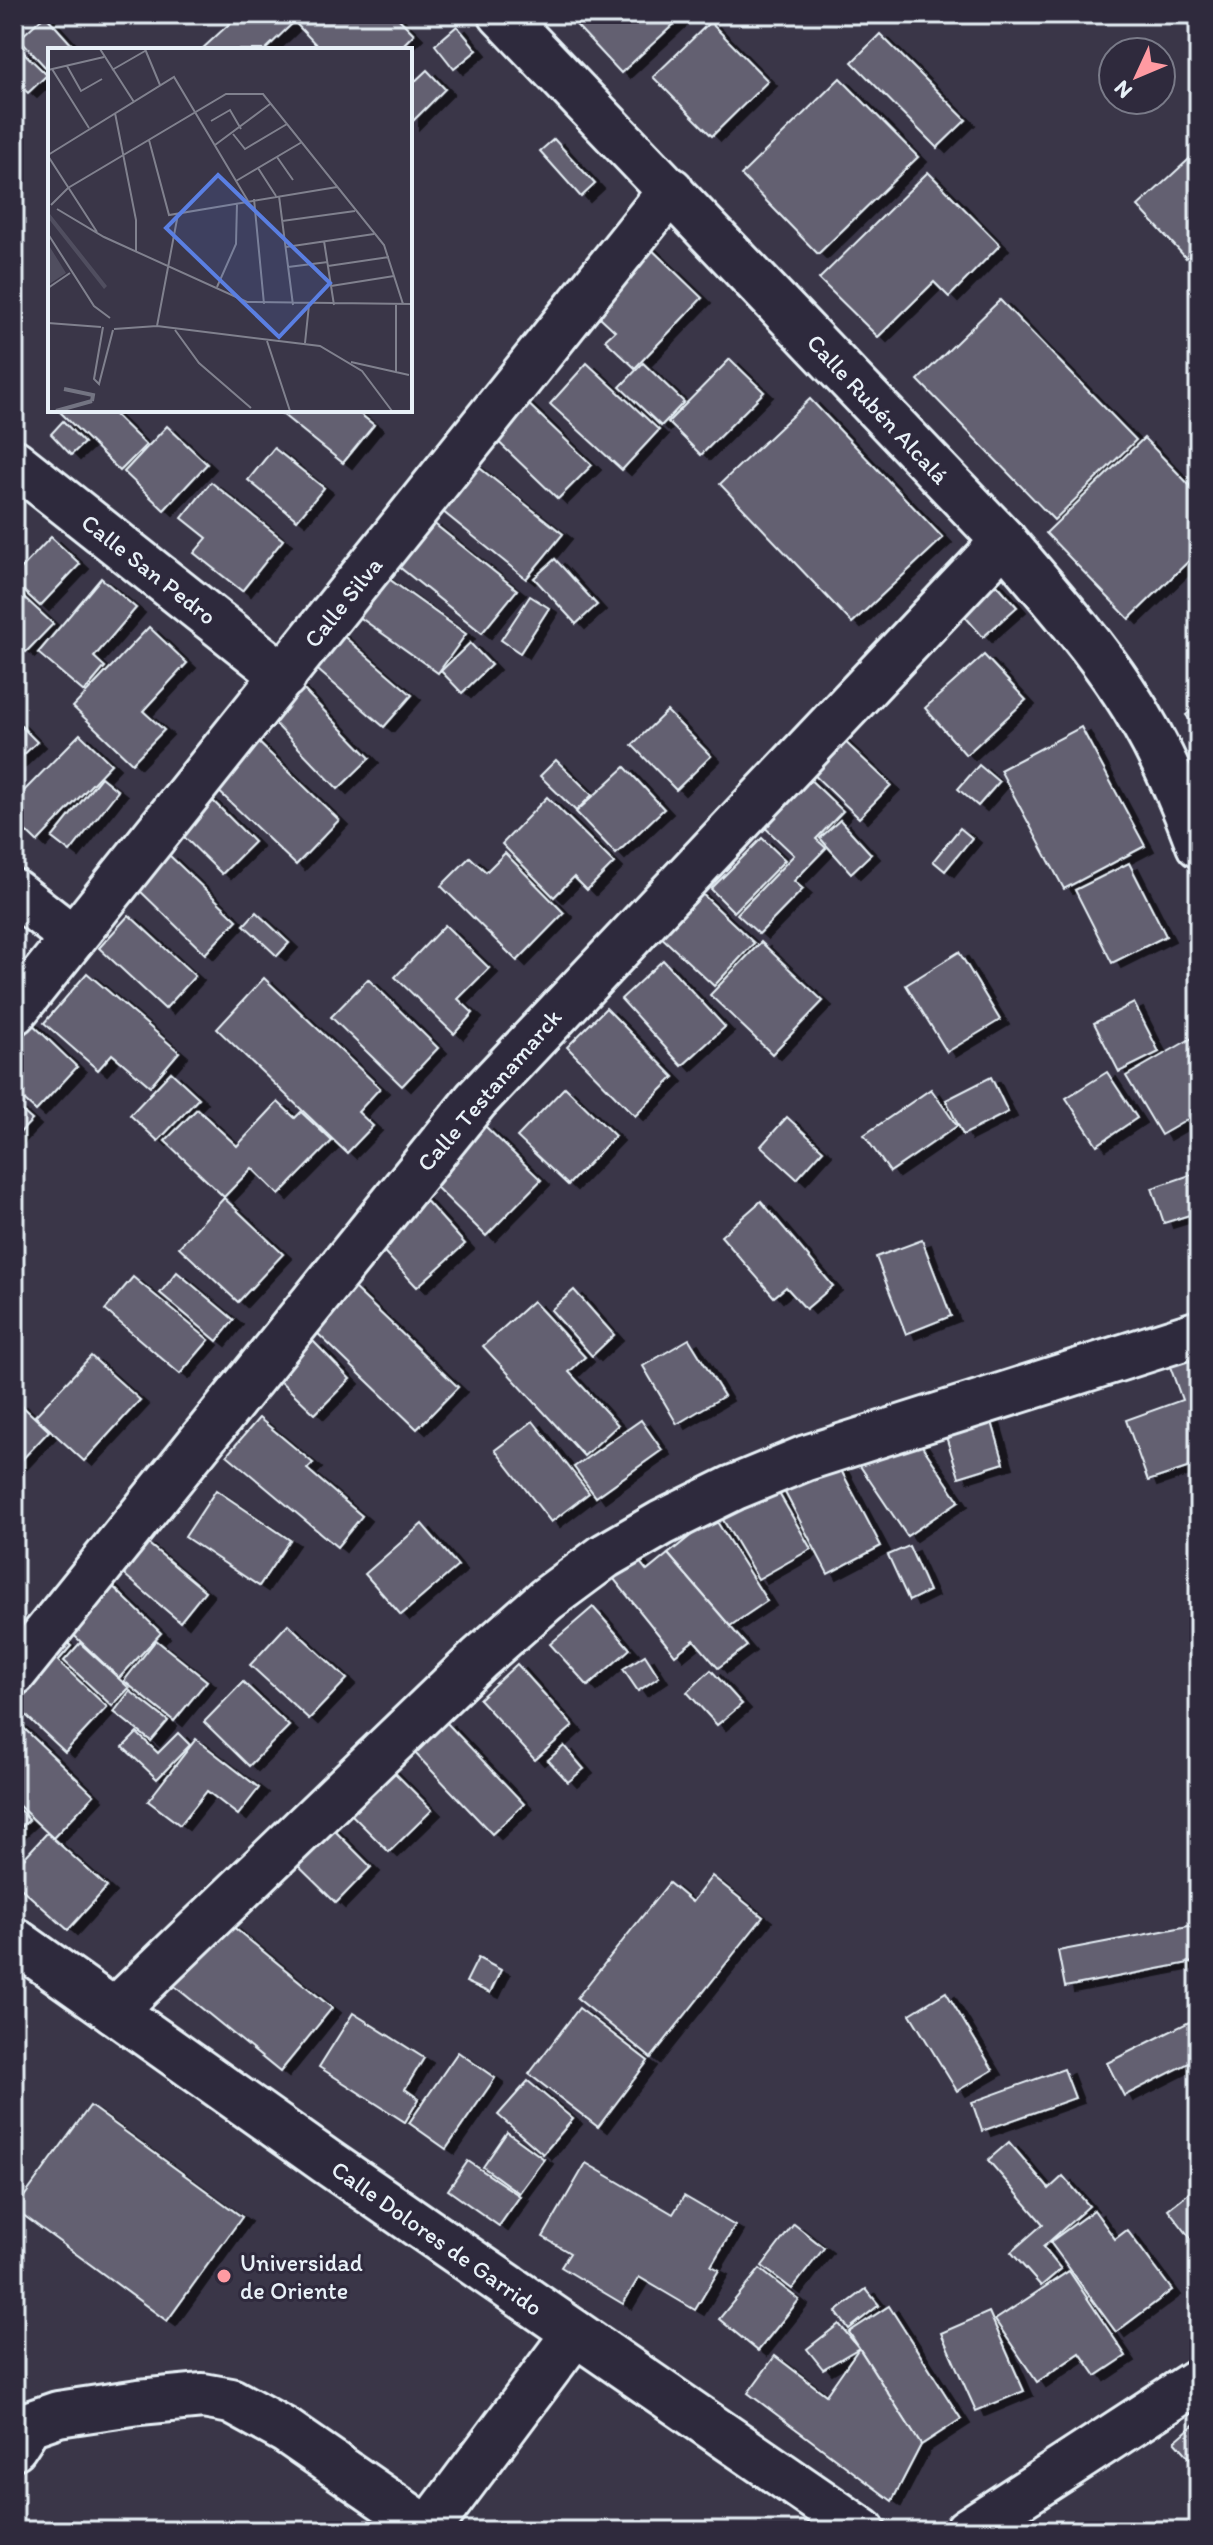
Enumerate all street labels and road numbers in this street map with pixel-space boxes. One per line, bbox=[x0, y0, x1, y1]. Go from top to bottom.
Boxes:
street label: Calle Rubén Alcalá bbox=[801, 328, 955, 490]
street label: Calle San Pedro bbox=[76, 507, 222, 631]
street label: Calle Silva bbox=[298, 550, 389, 653]
street label: Calle Testanamarck bbox=[411, 1002, 568, 1177]
street label: Calle Dolores de Garrido bbox=[326, 2154, 548, 2322]

